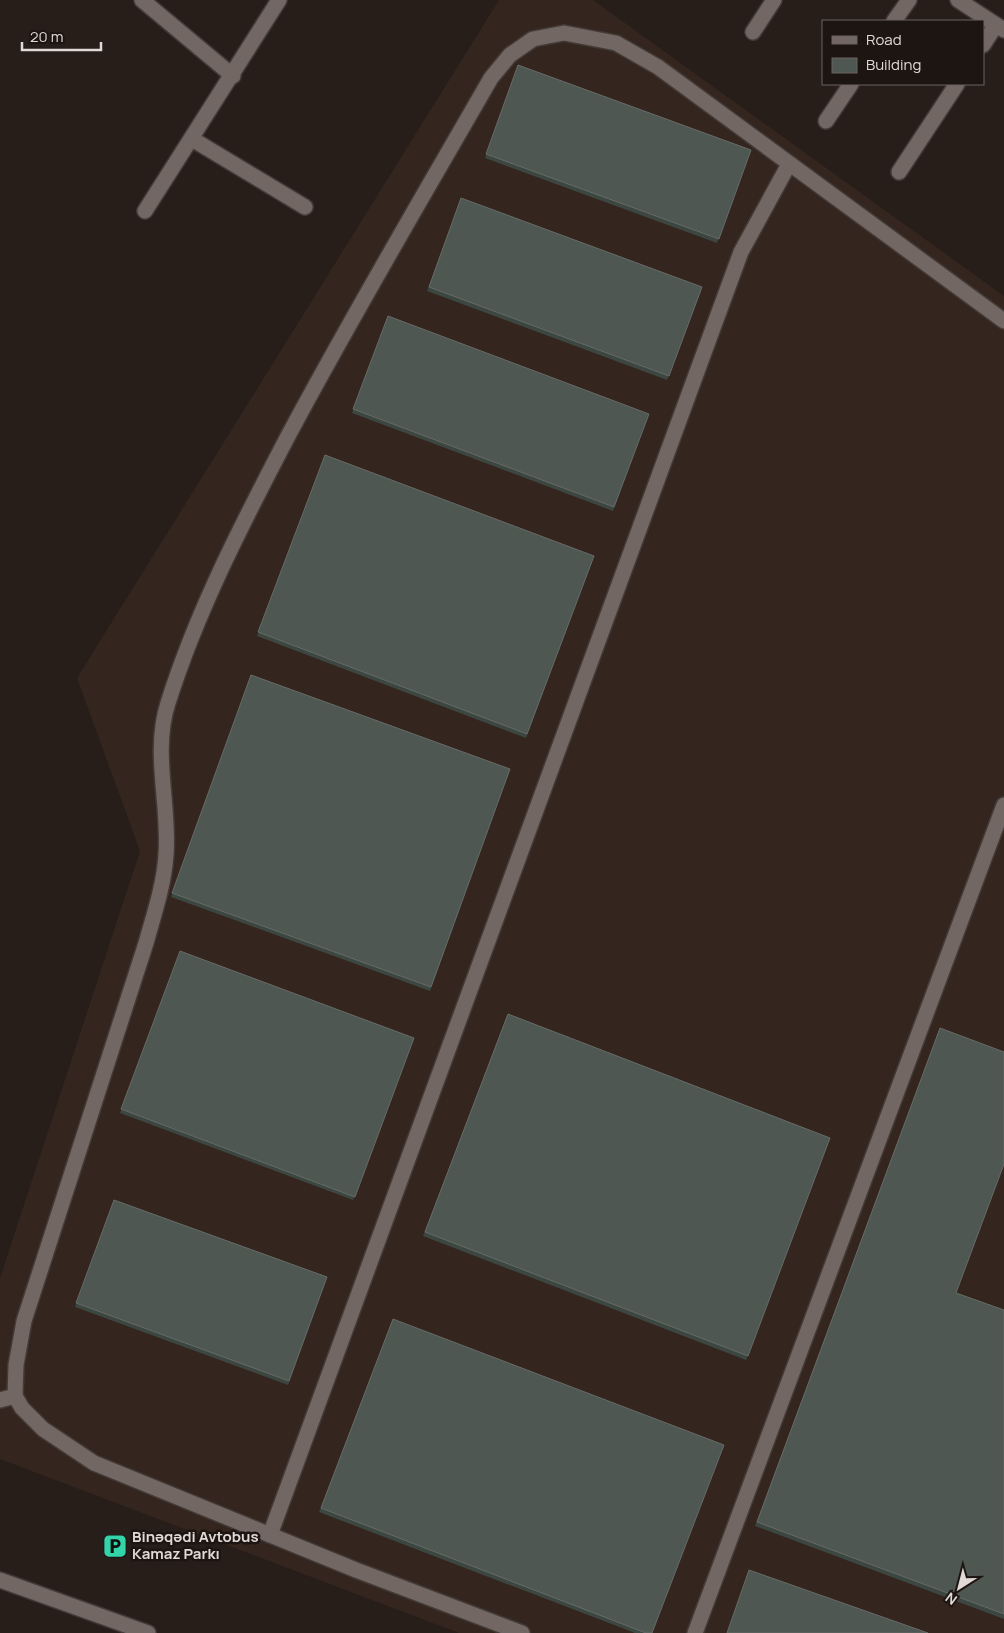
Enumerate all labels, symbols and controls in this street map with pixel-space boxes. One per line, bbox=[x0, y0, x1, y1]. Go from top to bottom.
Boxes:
scale bar bbox=[22, 20, 101, 52]
legend bbox=[822, 20, 984, 85]
text: 20 m bbox=[30, 26, 63, 47]
text: Road bbox=[866, 29, 902, 50]
text: Building bbox=[866, 54, 921, 75]
place label: Binəqədi Avtobus Kamaz Parkı bbox=[132, 1526, 259, 1564]
parking icon: Binəqədi Avtobus Kamaz Parkı bbox=[102, 1533, 128, 1559]
north arrow bbox=[934, 1563, 984, 1613]
text: N bbox=[941, 1588, 961, 1610]

